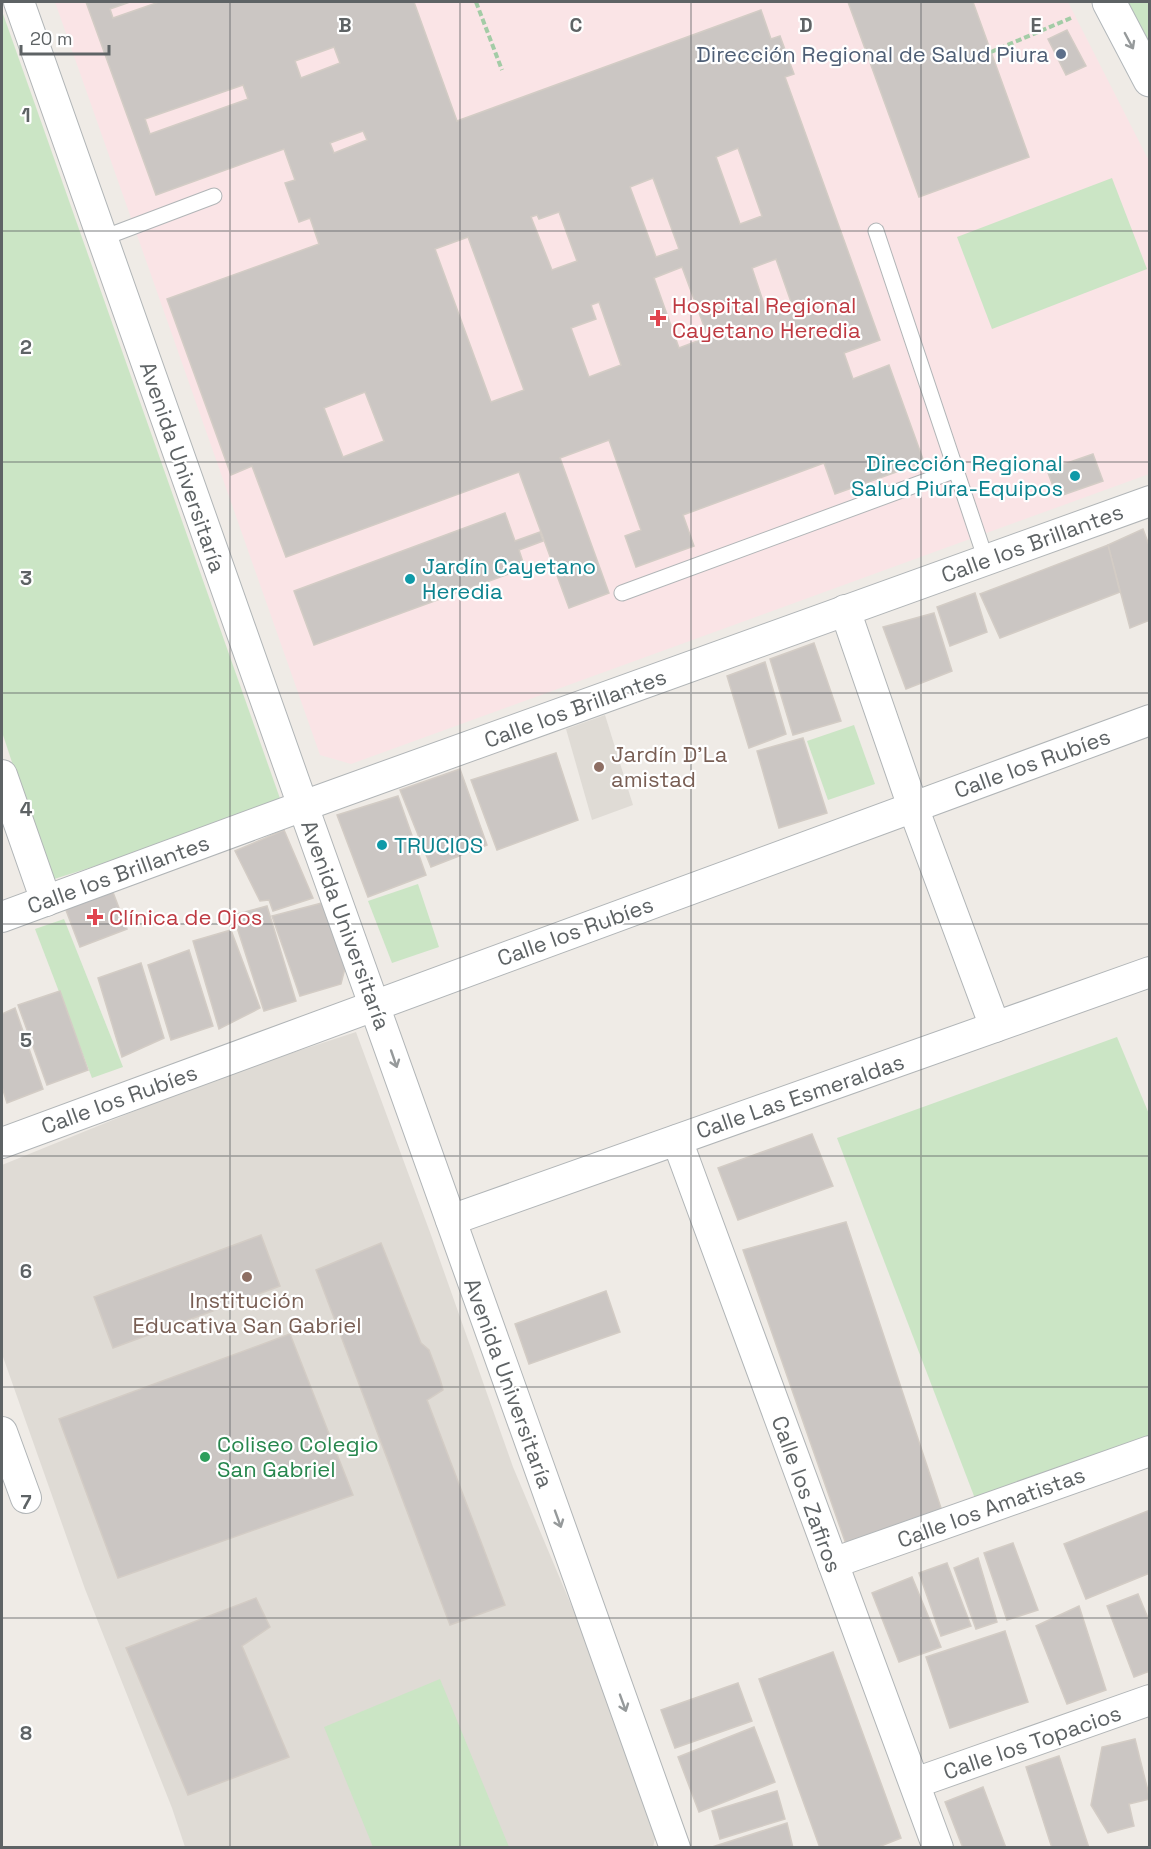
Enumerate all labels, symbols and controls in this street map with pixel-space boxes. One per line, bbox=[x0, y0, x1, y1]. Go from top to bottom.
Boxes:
text: B bbox=[338, 12, 352, 38]
text: C bbox=[570, 12, 583, 38]
text: D bbox=[799, 12, 813, 38]
text: E bbox=[1030, 12, 1042, 38]
scale bar bbox=[21, 18, 110, 56]
text: 20 m bbox=[30, 27, 73, 50]
one-way arrow bbox=[1124, 31, 1135, 49]
place label: Dirección Regional de Salud Piura bbox=[696, 40, 1049, 68]
marker: Dirección Regional de Salud Piura bbox=[1054, 47, 1068, 61]
text: 1 bbox=[21, 102, 31, 128]
place label: Hospital Regional Cayetano Heredia bbox=[672, 291, 861, 344]
marker: Hospital Regional Cayetano Heredia bbox=[649, 309, 667, 327]
text: 2 bbox=[20, 334, 32, 360]
street label: Avenida Universitaría bbox=[134, 358, 232, 577]
place label: Dirección Regional Salud Piura-Equipos bbox=[851, 449, 1063, 502]
marker: Dirección Regional Salud Piura-Equipos bbox=[1068, 469, 1082, 483]
street label: Calle los Brillantes bbox=[937, 497, 1127, 589]
place label: Jardín Cayetano Heredia bbox=[422, 552, 596, 605]
text: 3 bbox=[20, 565, 32, 591]
marker: Jardín Cayetano Heredia bbox=[403, 572, 417, 586]
street label: Calle los Brillantes bbox=[480, 662, 670, 754]
street label: Calle los Rubíes bbox=[950, 722, 1114, 804]
place label: Jardín D'La amistad bbox=[611, 740, 728, 793]
marker: Jardín D'La amistad bbox=[592, 760, 606, 774]
text: 4 bbox=[20, 796, 33, 822]
street label: Avenida Universitaría bbox=[295, 816, 397, 1034]
street label: Calle los Brillantes bbox=[23, 828, 213, 920]
place label: TRUCIOS bbox=[394, 831, 483, 859]
marker: TRUCIOS bbox=[375, 838, 389, 852]
street label: Calle los Rubíes bbox=[493, 890, 657, 972]
place label: Clínica de Ojos bbox=[109, 903, 262, 931]
marker: Clínica de Ojos bbox=[86, 908, 104, 926]
text: 5 bbox=[20, 1027, 32, 1053]
street label: Calle Las Esmeraldas bbox=[692, 1047, 908, 1145]
one-way arrow bbox=[389, 1049, 400, 1067]
street label: Calle los Rubíes bbox=[37, 1058, 201, 1140]
text: 6 bbox=[20, 1258, 32, 1284]
marker: Institución Educativa San Gabriel bbox=[240, 1270, 254, 1284]
street label: Avenida Universitaría bbox=[458, 1274, 560, 1492]
place label: Institución Educativa San Gabriel bbox=[132, 1286, 362, 1339]
street label: Calle los Zafiros bbox=[766, 1412, 848, 1576]
place label: Coliseo Colegio San Gabriel bbox=[217, 1430, 379, 1483]
marker: Coliseo Colegio San Gabriel bbox=[198, 1450, 212, 1464]
street label: Calle los Amatistas bbox=[893, 1460, 1089, 1554]
text: 7 bbox=[20, 1489, 32, 1515]
one-way arrow bbox=[553, 1509, 564, 1528]
one-way arrow bbox=[619, 1693, 630, 1712]
street label: Calle los Topacios bbox=[939, 1698, 1125, 1786]
text: 8 bbox=[20, 1720, 32, 1746]

